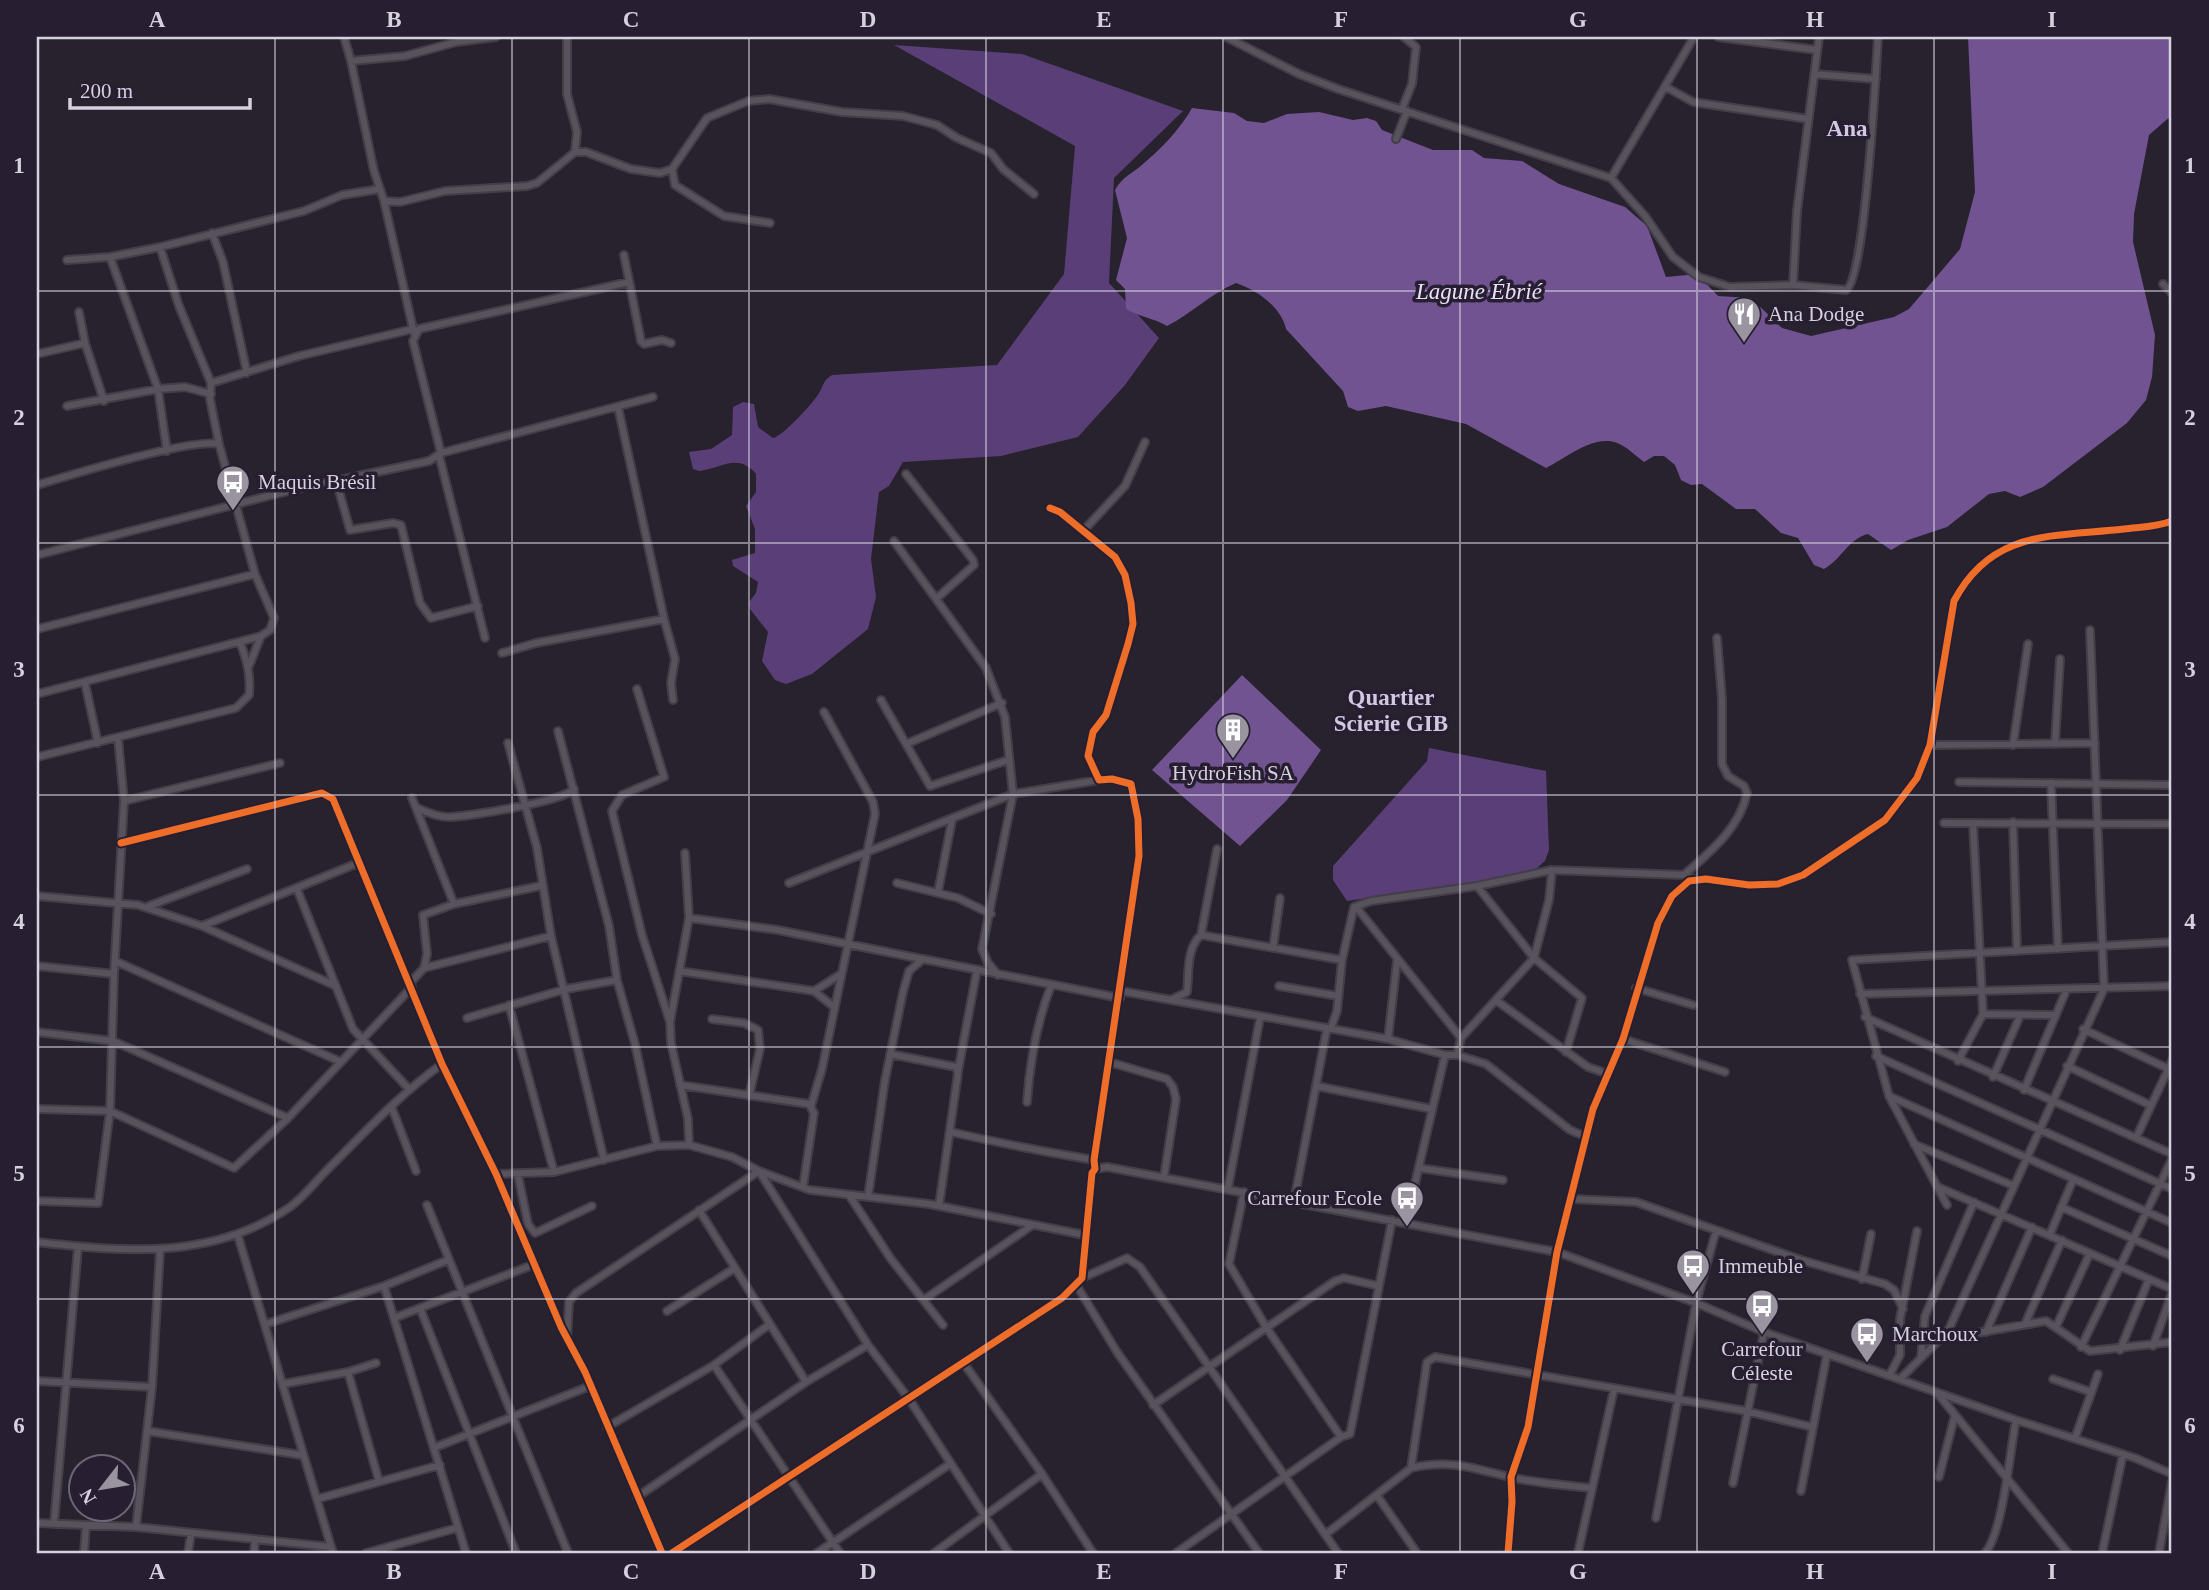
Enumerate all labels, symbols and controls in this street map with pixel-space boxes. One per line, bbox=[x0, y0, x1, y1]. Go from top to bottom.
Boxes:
text: A bbox=[149, 7, 166, 32]
text: B bbox=[386, 7, 402, 32]
text: C bbox=[623, 7, 639, 32]
text: D bbox=[860, 7, 876, 32]
text: E bbox=[1096, 7, 1112, 32]
text: F bbox=[1334, 7, 1348, 32]
text: G bbox=[1569, 7, 1587, 32]
text: H bbox=[1806, 7, 1824, 32]
text: I bbox=[2048, 7, 2057, 32]
scale bar bbox=[70, 66, 250, 110]
text: 200 m bbox=[80, 79, 133, 103]
district label: Ana bbox=[1827, 116, 1868, 141]
text: 1 bbox=[13, 153, 25, 178]
text: 1 bbox=[2184, 153, 2196, 178]
water label: Lagune Ébrié bbox=[1415, 279, 1544, 304]
restaurant icon: Ana Dodge bbox=[1725, 295, 1763, 344]
place label: Ana Dodge bbox=[1768, 302, 1864, 326]
text: 2 bbox=[13, 405, 25, 430]
text: 2 bbox=[2184, 405, 2196, 430]
bus stop icon: Maquis Brésil bbox=[214, 463, 252, 512]
place label: Maquis Brésil bbox=[258, 470, 377, 494]
text: 3 bbox=[13, 657, 25, 682]
text: 3 bbox=[2184, 657, 2196, 682]
district label: Quartier Scierie GIB bbox=[1334, 685, 1448, 736]
building icon: HydroFish SA bbox=[1214, 711, 1252, 760]
place label: HydroFish SA bbox=[1172, 761, 1295, 785]
text: 4 bbox=[13, 909, 25, 934]
text: 4 bbox=[2184, 909, 2196, 934]
text: 5 bbox=[13, 1161, 25, 1186]
text: 5 bbox=[2184, 1161, 2196, 1186]
bus stop icon: Carrefour Ecole bbox=[1388, 1179, 1426, 1228]
place label: Carrefour Ecole bbox=[1247, 1186, 1382, 1210]
bus stop icon: Immeuble bbox=[1674, 1247, 1712, 1296]
place label: Immeuble bbox=[1718, 1254, 1803, 1278]
bus stop icon: Carrefour Céleste bbox=[1743, 1287, 1781, 1336]
bus stop icon: Marchoux bbox=[1848, 1315, 1886, 1364]
place label: Marchoux bbox=[1892, 1322, 1979, 1346]
place label: Carrefour Céleste bbox=[1721, 1337, 1803, 1385]
text: 6 bbox=[13, 1413, 25, 1438]
text: 6 bbox=[2184, 1413, 2196, 1438]
north arrow bbox=[66, 1454, 136, 1524]
text: N bbox=[75, 1485, 100, 1508]
text: A bbox=[149, 1559, 166, 1584]
text: B bbox=[386, 1559, 402, 1584]
text: C bbox=[623, 1559, 639, 1584]
text: D bbox=[860, 1559, 876, 1584]
text: E bbox=[1096, 1559, 1112, 1584]
text: F bbox=[1334, 1559, 1348, 1584]
text: G bbox=[1569, 1559, 1587, 1584]
text: H bbox=[1806, 1559, 1824, 1584]
text: I bbox=[2048, 1559, 2057, 1584]

